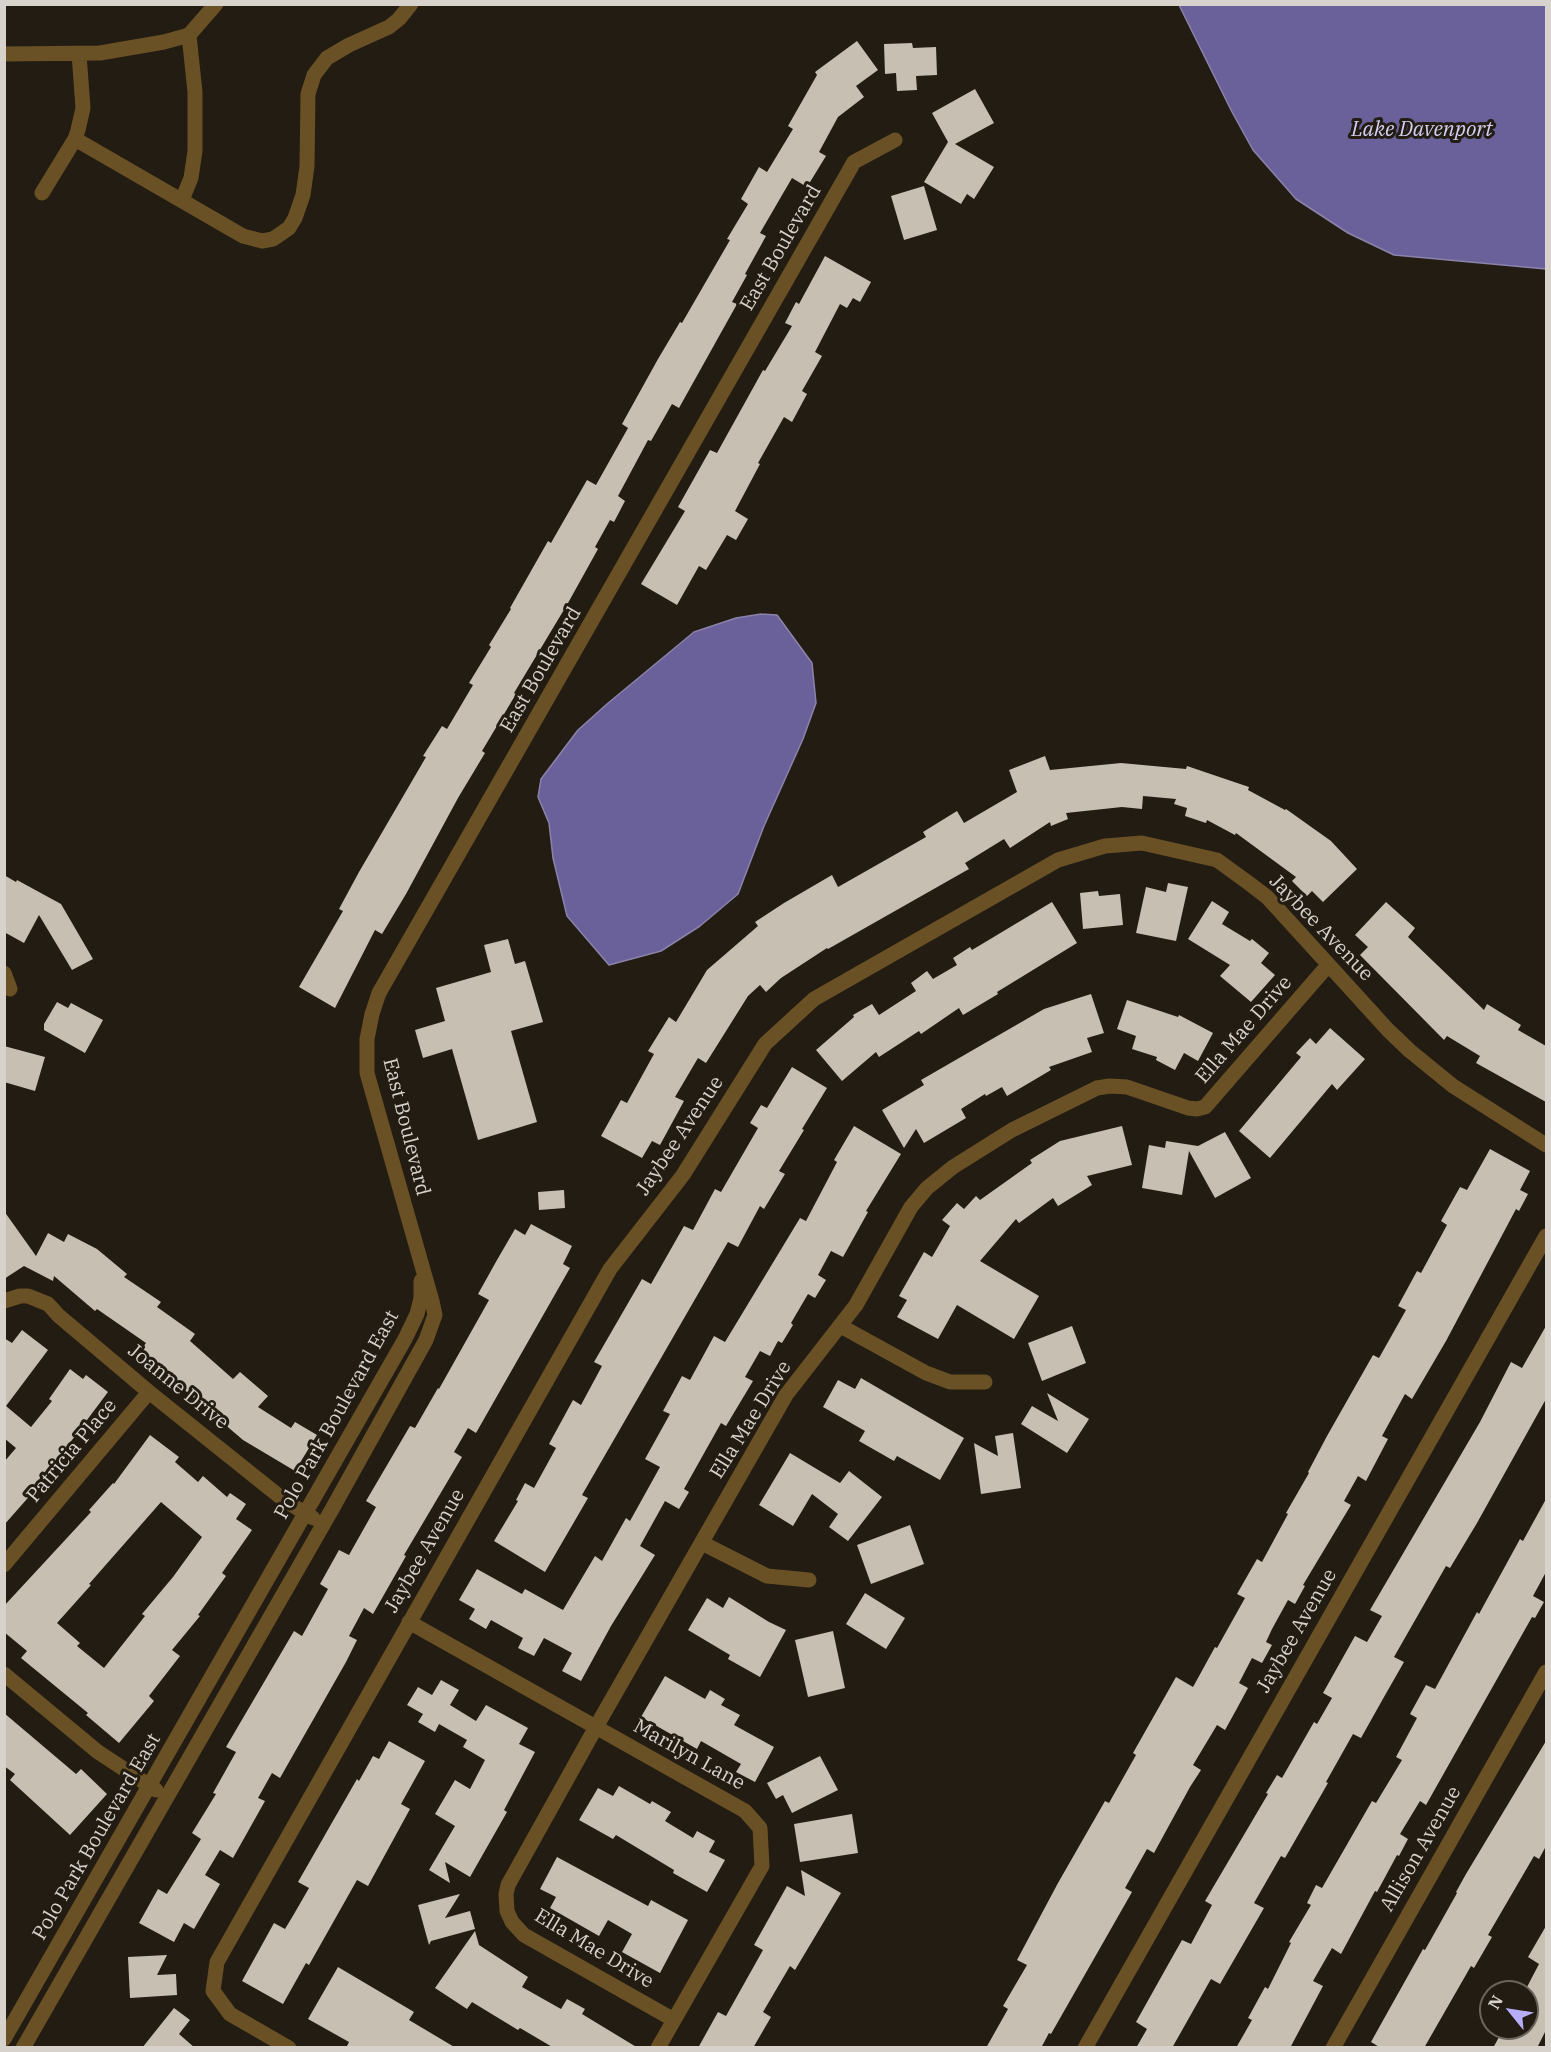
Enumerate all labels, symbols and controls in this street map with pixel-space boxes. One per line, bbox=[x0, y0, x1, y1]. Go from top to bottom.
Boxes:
water label: Lake Davenport bbox=[1351, 117, 1493, 143]
street label: East Boulevard bbox=[735, 181, 827, 315]
street label: East Boulevard bbox=[495, 603, 587, 737]
street label: Jaybee Avenue bbox=[1264, 870, 1378, 986]
street label: Ella Mae Drive bbox=[1191, 971, 1297, 1089]
street label: East Boulevard bbox=[377, 1056, 435, 1198]
street label: Jaybee Avenue bbox=[631, 1072, 729, 1200]
street label: Polo Park Boulevard East bbox=[270, 1307, 404, 1523]
street label: Joanne Drive bbox=[123, 1339, 233, 1435]
street label: Ella Mae Drive bbox=[705, 1357, 797, 1483]
street label: Patricia Place bbox=[22, 1394, 122, 1508]
street label: Jaybee Avenue bbox=[380, 1485, 470, 1617]
street label: Jaybee Avenue bbox=[1252, 1565, 1342, 1697]
street label: Marilyn Lane bbox=[629, 1714, 749, 1796]
street label: Polo Park Boulevard East bbox=[28, 1729, 166, 1945]
street label: Allison Avenue bbox=[1375, 1782, 1467, 1916]
street label: Ella Mae Drive bbox=[530, 1904, 658, 1994]
north arrow bbox=[1479, 1980, 1539, 2040]
text: N bbox=[1483, 1992, 1507, 2012]

